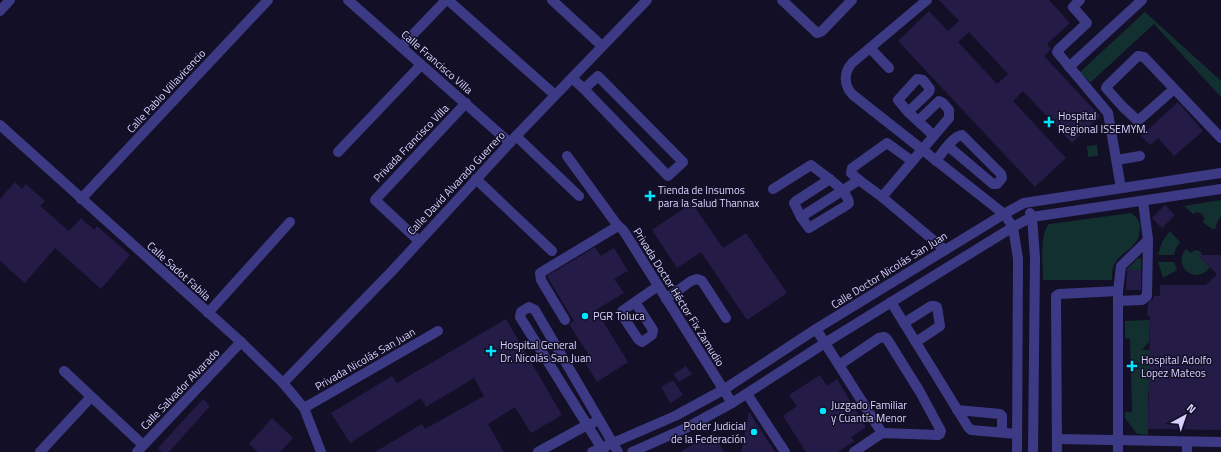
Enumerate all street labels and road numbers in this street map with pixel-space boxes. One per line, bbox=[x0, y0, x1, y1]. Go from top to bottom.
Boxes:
street label: Calle Francisco Villa bbox=[398, 26, 477, 98]
street label: Calle Pablo Villavicencio bbox=[123, 45, 209, 136]
street label: Privada Francisco Villa bbox=[370, 100, 453, 185]
street label: Calle David Alvarado Guerrero bbox=[403, 127, 509, 239]
street label: Privada Doctor Héctor Fix Zamudio bbox=[630, 225, 728, 369]
street label: Calle Doctor Nicolás San Juan bbox=[828, 228, 950, 312]
street label: Calle Sadot Fabila bbox=[144, 238, 215, 304]
street label: Privada Nicolás San Juan bbox=[312, 324, 418, 394]
street label: Calle Salvador Alvarado bbox=[137, 345, 223, 433]

